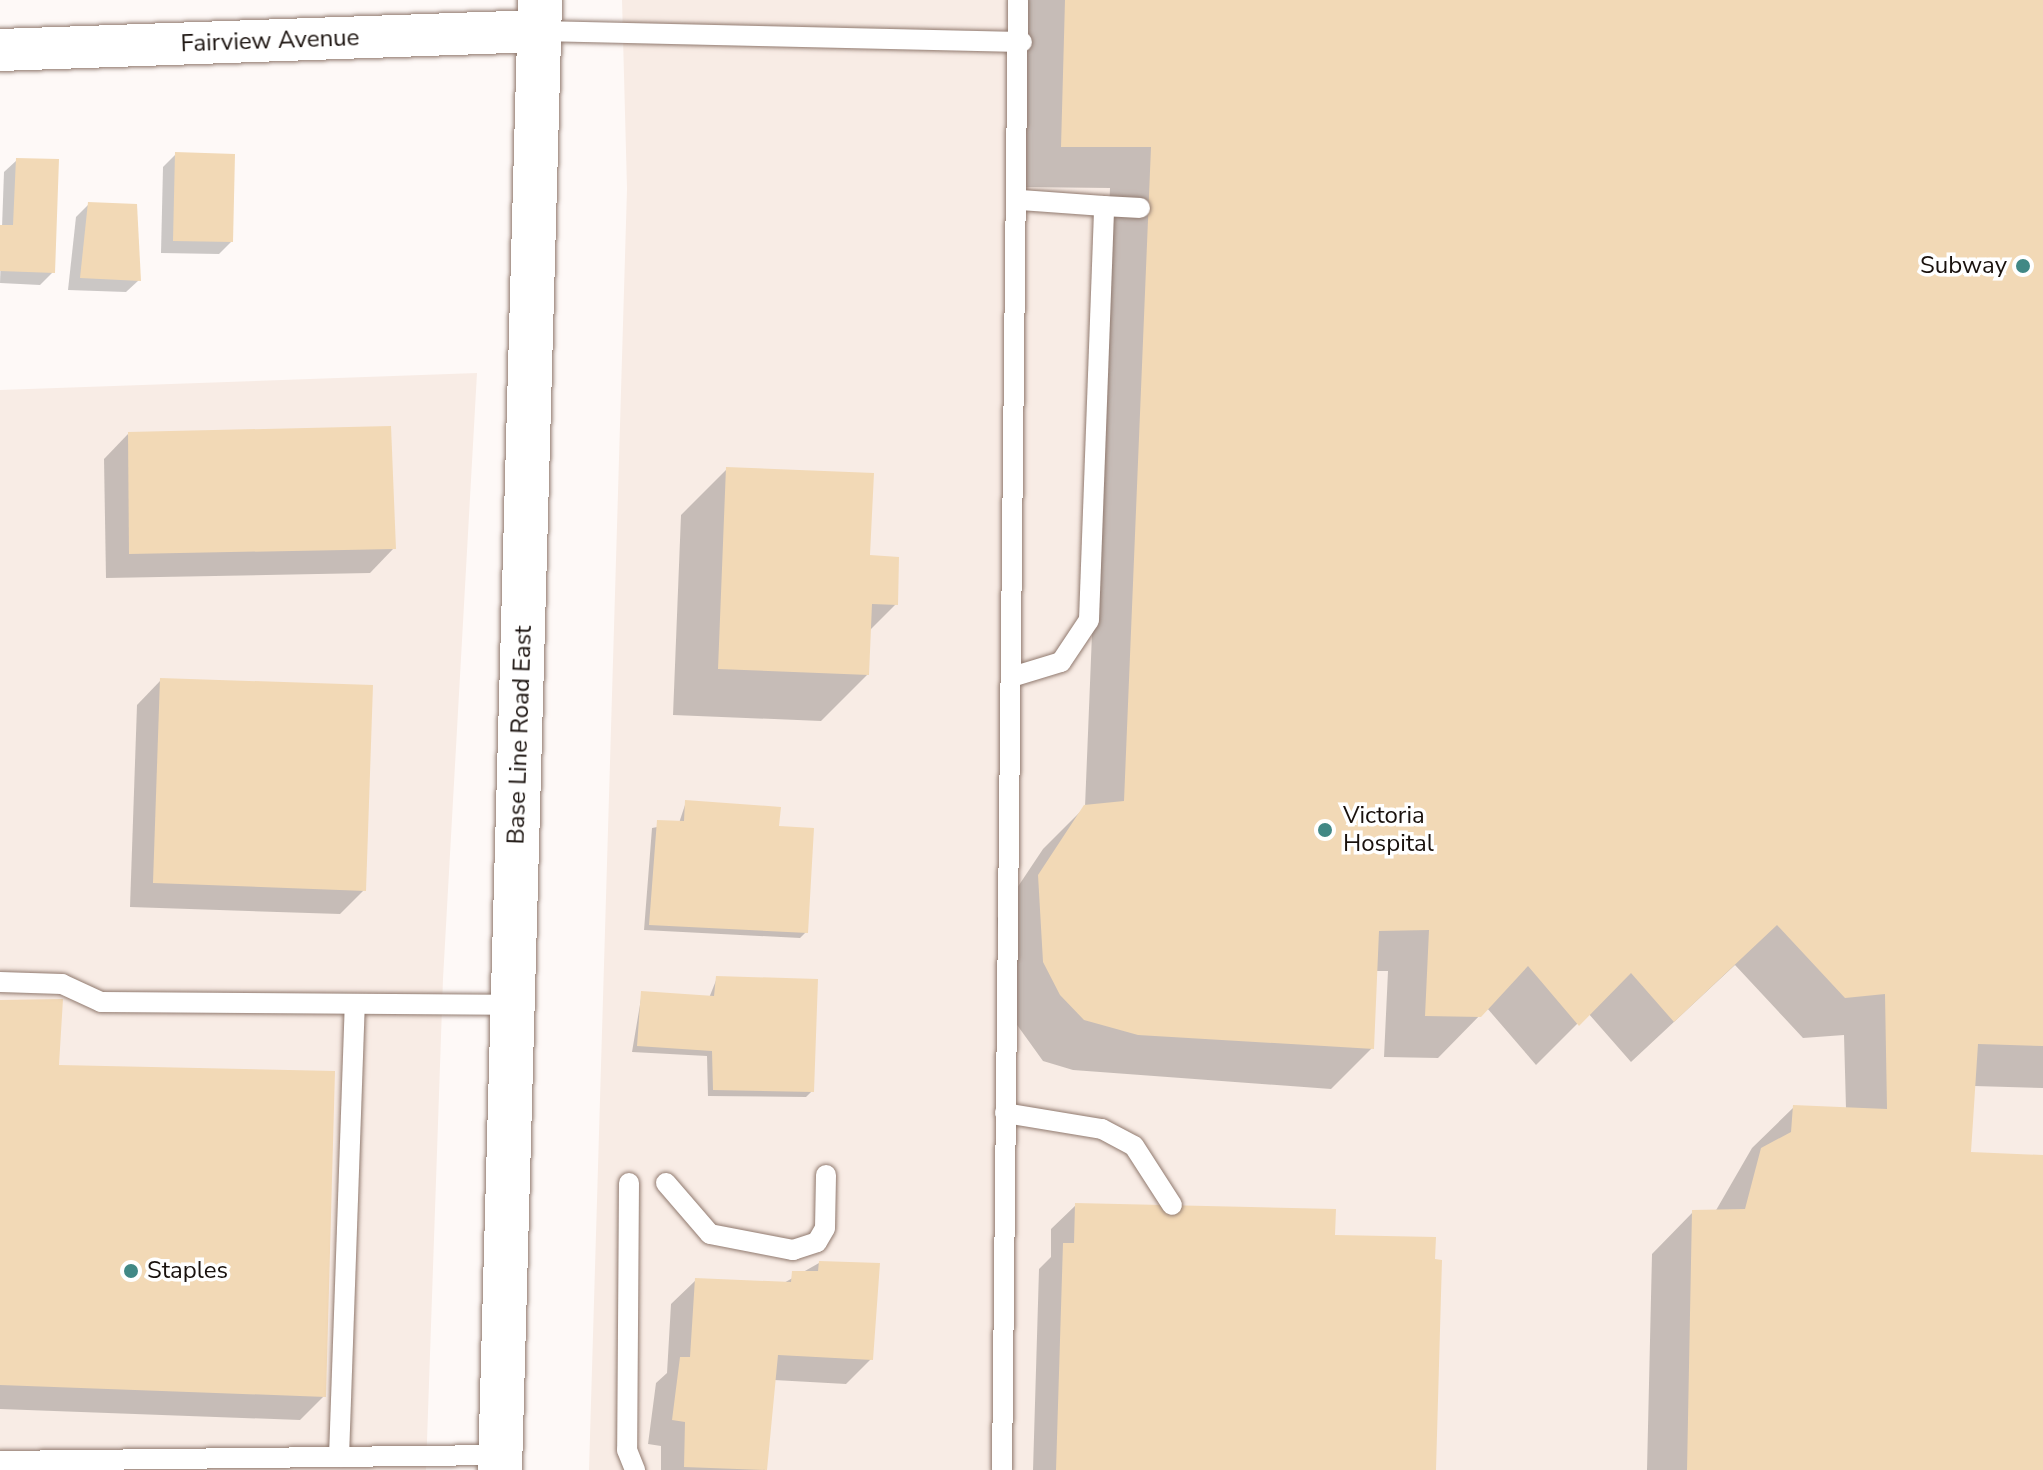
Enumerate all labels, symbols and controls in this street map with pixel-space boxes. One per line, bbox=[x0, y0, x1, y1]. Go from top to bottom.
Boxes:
street label: Fairview Avenue bbox=[180, 23, 360, 59]
place label: Subway bbox=[1920, 252, 2007, 280]
marker: Subway bbox=[2014, 257, 2032, 275]
street label: Base Line Road East bbox=[502, 625, 538, 845]
place label: Victoria Hospital bbox=[1343, 802, 1434, 858]
marker: Victoria Hospital bbox=[1314, 819, 1336, 841]
place label: Staples bbox=[147, 1257, 228, 1285]
marker: Staples bbox=[122, 1262, 140, 1280]

